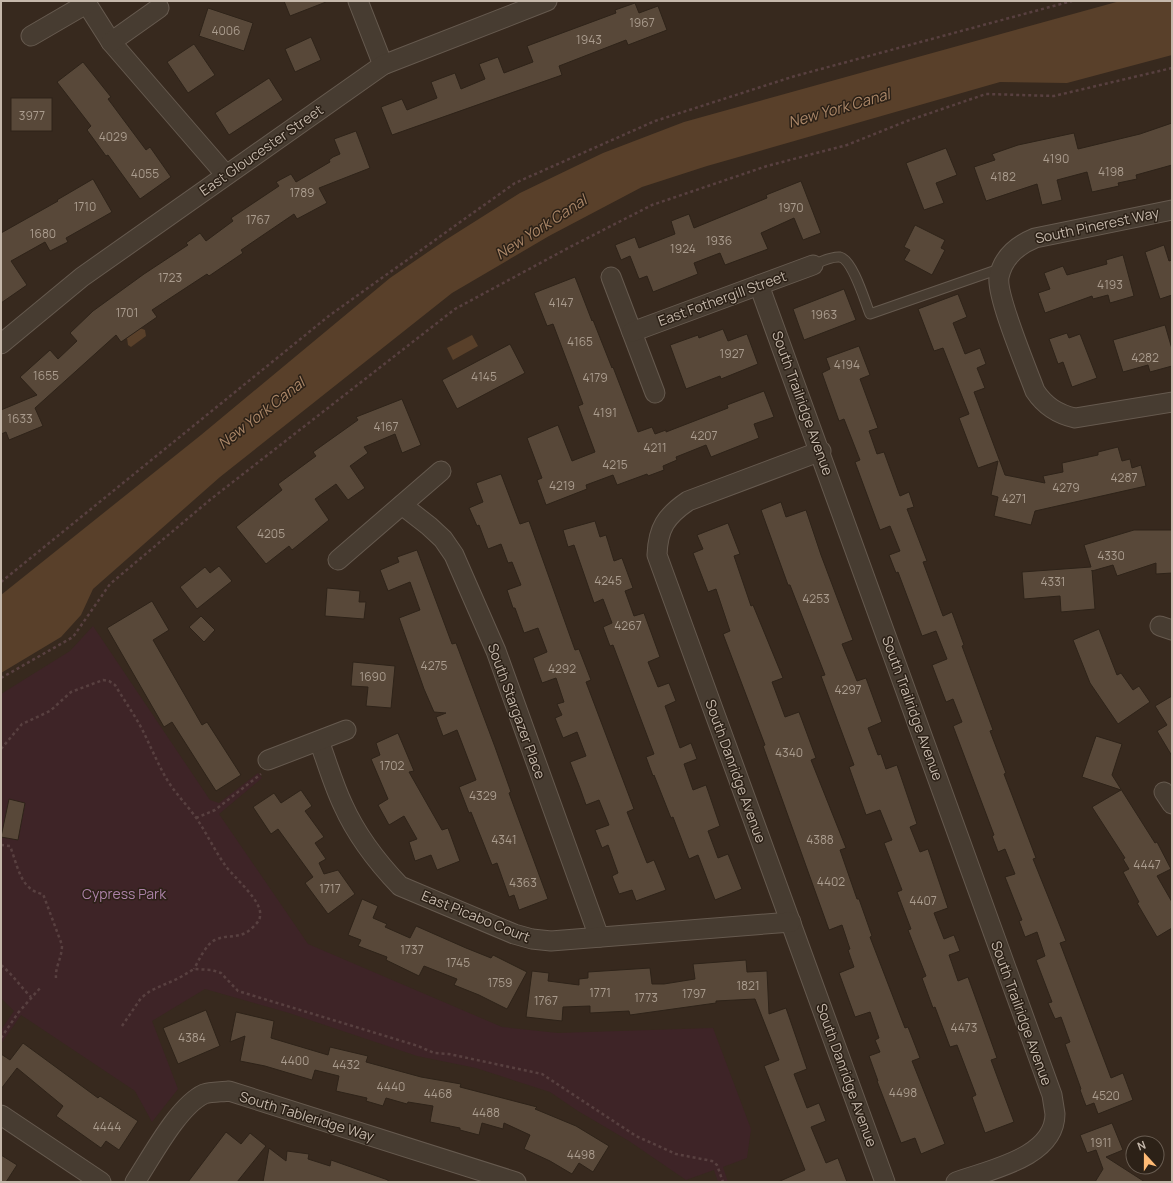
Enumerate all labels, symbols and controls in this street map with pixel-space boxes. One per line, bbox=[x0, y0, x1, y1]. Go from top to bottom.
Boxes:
house number: 1967 bbox=[629, 14, 655, 31]
house number: 4006 bbox=[211, 22, 241, 39]
house number: 1943 bbox=[576, 31, 602, 48]
water label: New York Canal bbox=[786, 83, 895, 133]
street label: East Gloucester Street bbox=[195, 100, 327, 200]
house number: 3977 bbox=[19, 107, 45, 124]
house number: 4029 bbox=[99, 128, 127, 145]
house number: 4190 bbox=[1043, 150, 1069, 167]
house number: 4198 bbox=[1098, 163, 1124, 180]
house number: 4055 bbox=[131, 165, 159, 182]
house number: 4182 bbox=[990, 168, 1016, 185]
house number: 1789 bbox=[289, 184, 315, 201]
water label: New York Canal bbox=[491, 188, 593, 264]
house number: 1710 bbox=[74, 198, 96, 215]
house number: 1970 bbox=[778, 199, 804, 216]
street label: South Pinerest Way bbox=[1033, 202, 1161, 247]
house number: 1767 bbox=[246, 211, 270, 228]
house number: 1680 bbox=[30, 225, 56, 242]
house number: 1936 bbox=[706, 232, 732, 249]
house number: 1924 bbox=[670, 240, 696, 257]
street label: East Fothergill Street bbox=[655, 266, 789, 330]
house number: 1723 bbox=[158, 269, 182, 286]
house number: 4193 bbox=[1097, 276, 1123, 293]
house number: 4147 bbox=[549, 294, 573, 311]
house number: 1701 bbox=[116, 304, 138, 321]
house number: 1963 bbox=[811, 306, 837, 323]
street label: South Trailridge Avenue bbox=[768, 328, 838, 478]
house number: 4165 bbox=[567, 333, 593, 350]
house number: 1927 bbox=[720, 345, 745, 362]
house number: 4282 bbox=[1131, 349, 1159, 366]
house number: 4194 bbox=[834, 356, 860, 373]
house number: 1655 bbox=[33, 367, 59, 384]
house number: 4145 bbox=[471, 368, 497, 385]
house number: 4179 bbox=[582, 369, 608, 386]
water label: New York Canal bbox=[213, 371, 311, 454]
house number: 4191 bbox=[593, 404, 617, 421]
house number: 1633 bbox=[7, 410, 33, 427]
house number: 4167 bbox=[373, 418, 399, 435]
house number: 4207 bbox=[690, 427, 718, 444]
house number: 4211 bbox=[643, 439, 667, 456]
house number: 4215 bbox=[602, 456, 628, 473]
house number: 4287 bbox=[1111, 469, 1137, 486]
house number: 4219 bbox=[549, 477, 575, 494]
house number: 4279 bbox=[1052, 479, 1080, 496]
house number: 4271 bbox=[1002, 490, 1026, 507]
house number: 4205 bbox=[257, 525, 285, 542]
house number: 4330 bbox=[1097, 547, 1125, 564]
house number: 4245 bbox=[594, 572, 622, 589]
house number: 4331 bbox=[1040, 573, 1066, 590]
house number: 4253 bbox=[802, 590, 830, 607]
house number: 4267 bbox=[614, 617, 642, 634]
street label: South Trailridge Avenue bbox=[878, 633, 948, 783]
street label: South Stargazer Place bbox=[484, 641, 550, 781]
house number: 4275 bbox=[421, 657, 448, 674]
house number: 4292 bbox=[548, 660, 576, 677]
house number: 1690 bbox=[360, 668, 386, 685]
house number: 4297 bbox=[834, 681, 862, 698]
street label: South Danridge Avenue bbox=[701, 697, 771, 845]
house number: 4340 bbox=[775, 744, 803, 761]
house number: 1702 bbox=[380, 757, 405, 774]
house number: 4329 bbox=[469, 787, 497, 804]
house number: 4341 bbox=[491, 831, 517, 848]
house number: 4388 bbox=[806, 831, 834, 848]
house number: 4447 bbox=[1133, 856, 1161, 873]
house number: 4402 bbox=[817, 873, 845, 890]
house number: 4363 bbox=[509, 874, 537, 891]
house number: 1717 bbox=[319, 880, 341, 897]
park label: Cypress Park bbox=[82, 884, 167, 903]
street label: East Picabo Court bbox=[419, 886, 533, 947]
house number: 4407 bbox=[909, 892, 937, 909]
street label: South Trailridge Avenue bbox=[987, 938, 1057, 1088]
house number: 1737 bbox=[400, 941, 424, 958]
house number: 1745 bbox=[446, 954, 470, 971]
house number: 1759 bbox=[487, 974, 513, 991]
house number: 1821 bbox=[736, 977, 760, 994]
house number: 1771 bbox=[589, 984, 611, 1001]
house number: 1797 bbox=[682, 985, 706, 1002]
house number: 1773 bbox=[634, 989, 658, 1006]
house number: 1767 bbox=[534, 992, 558, 1009]
street label: South Danridge Avenue bbox=[812, 1001, 882, 1149]
house number: 4473 bbox=[951, 1019, 977, 1036]
house number: 4384 bbox=[178, 1029, 206, 1046]
house number: 4400 bbox=[281, 1052, 309, 1069]
house number: 4432 bbox=[332, 1056, 360, 1073]
house number: 4440 bbox=[377, 1078, 405, 1095]
house number: 4498 bbox=[889, 1084, 917, 1101]
house number: 4468 bbox=[424, 1085, 452, 1102]
street label: South Tableridge Way bbox=[237, 1086, 377, 1146]
house number: 4520 bbox=[1092, 1087, 1120, 1104]
house number: 4488 bbox=[472, 1104, 500, 1121]
house number: 4444 bbox=[93, 1118, 121, 1135]
house number: 1911 bbox=[1090, 1134, 1112, 1151]
north arrow bbox=[1125, 1135, 1165, 1175]
text: N bbox=[1135, 1137, 1148, 1154]
house number: 4498 bbox=[567, 1146, 595, 1163]

